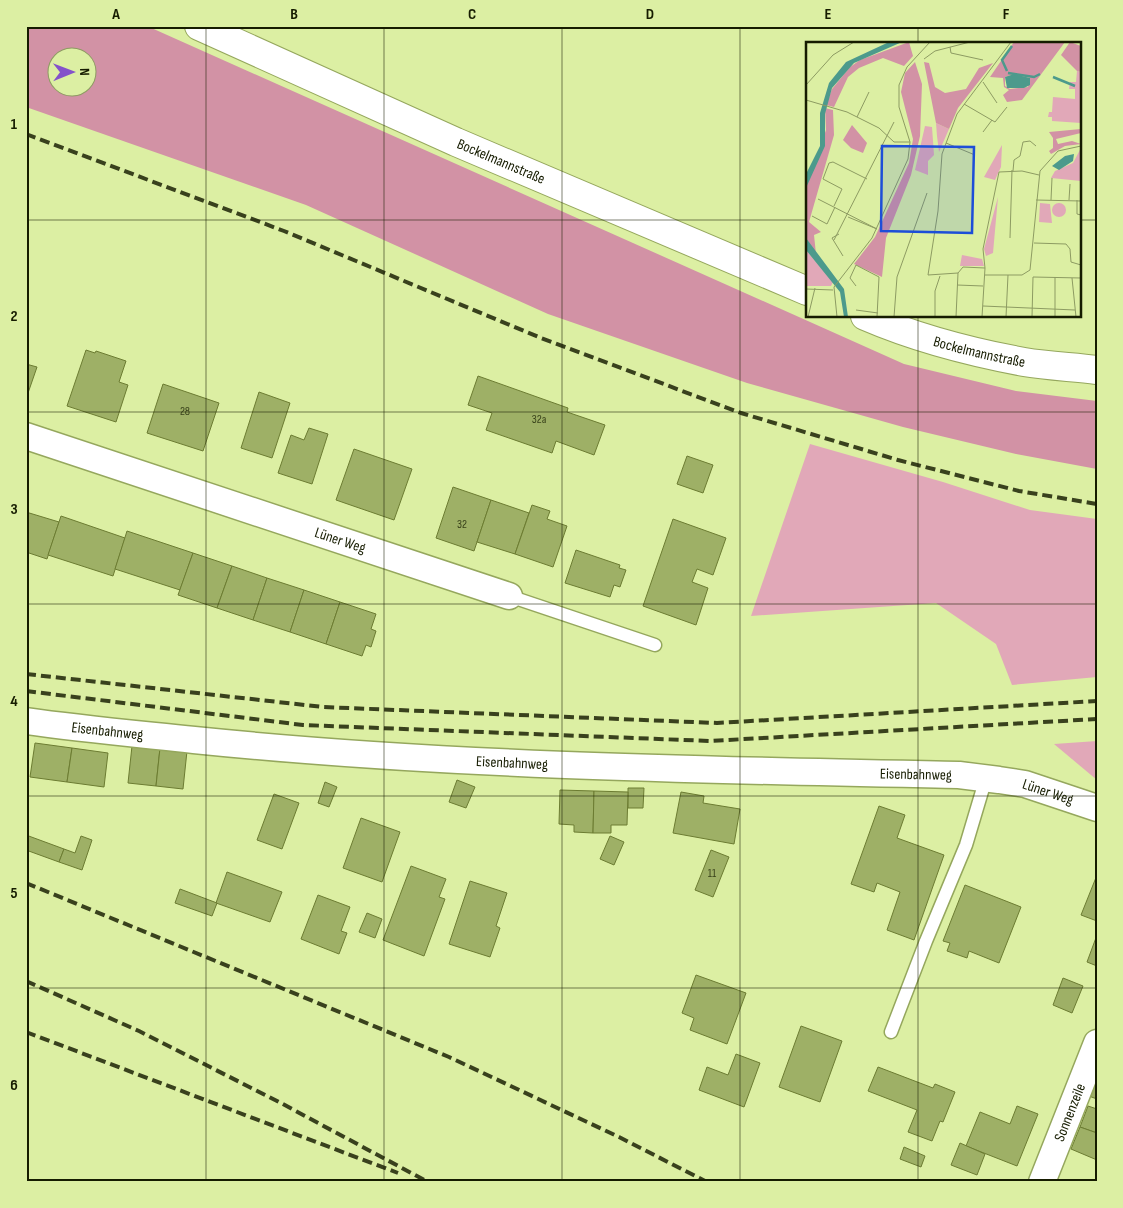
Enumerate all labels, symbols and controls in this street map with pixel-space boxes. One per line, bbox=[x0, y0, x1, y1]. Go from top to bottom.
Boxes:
text: A bbox=[111, 5, 120, 24]
text: B bbox=[290, 5, 298, 24]
text: C bbox=[468, 5, 476, 24]
text: D bbox=[646, 5, 654, 24]
text: E bbox=[825, 5, 832, 24]
text: F bbox=[1003, 5, 1010, 24]
inset map bbox=[806, 42, 1080, 318]
north arrow bbox=[48, 48, 98, 98]
text: N bbox=[76, 68, 93, 76]
text: 1 bbox=[11, 115, 18, 134]
street label: Bockelmannstraße bbox=[454, 135, 548, 189]
text: 2 bbox=[10, 307, 18, 326]
street label: Bockelmannstraße bbox=[931, 332, 1027, 372]
house number: 28 bbox=[180, 404, 190, 419]
house number: 32a bbox=[532, 412, 547, 427]
text: 3 bbox=[10, 500, 18, 519]
house number: 32 bbox=[457, 517, 467, 532]
street label: Lüner Weg bbox=[312, 523, 368, 558]
text: 4 bbox=[10, 692, 18, 711]
street label: Eisenbahnweg bbox=[70, 718, 144, 745]
street label: Eisenbahnweg bbox=[476, 752, 548, 774]
street label: Eisenbahnweg bbox=[880, 764, 952, 785]
street label: Lüner Weg bbox=[1020, 775, 1076, 809]
house number: 11 bbox=[708, 866, 717, 881]
text: 5 bbox=[10, 884, 18, 903]
text: 6 bbox=[10, 1076, 18, 1095]
street label: Sonnenzeile bbox=[1050, 1081, 1090, 1144]

